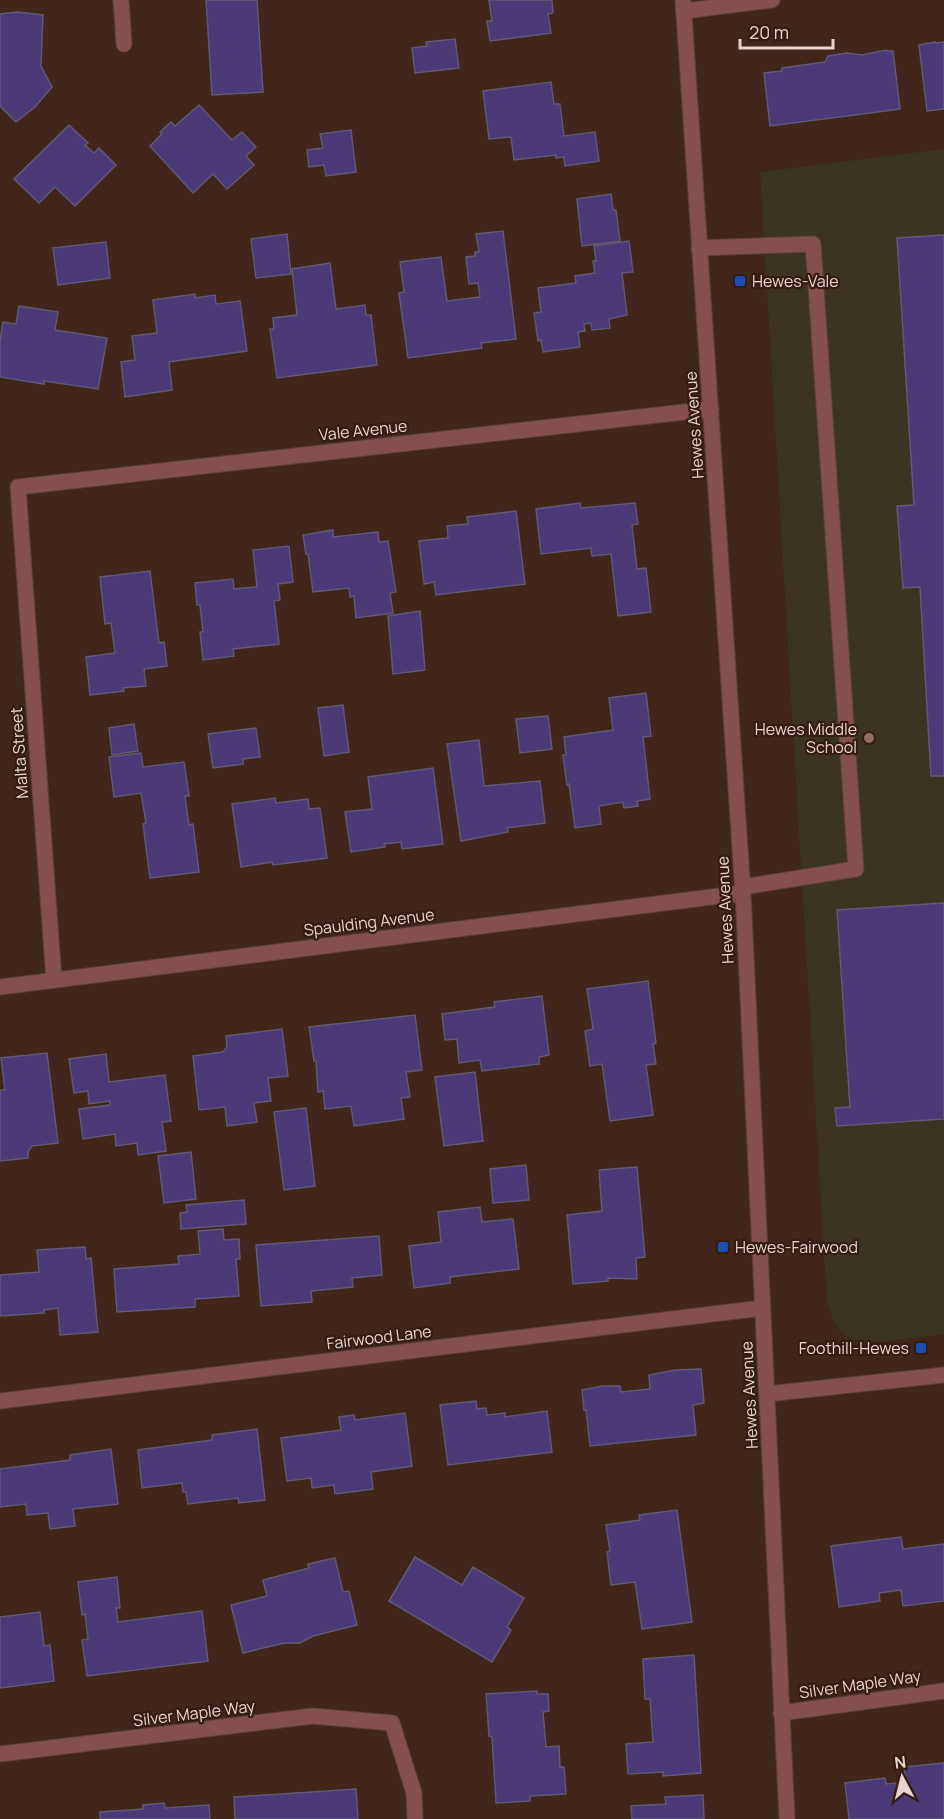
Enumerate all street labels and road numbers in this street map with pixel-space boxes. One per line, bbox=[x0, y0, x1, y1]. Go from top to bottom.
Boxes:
street label: Hewes Avenue bbox=[679, 371, 709, 479]
street label: Vale Avenue bbox=[318, 414, 408, 446]
street label: Malta Street bbox=[5, 707, 33, 799]
street label: Hewes Avenue bbox=[711, 856, 739, 964]
street label: Spaulding Avenue bbox=[302, 903, 436, 941]
street label: Fairwood Lane bbox=[325, 1320, 433, 1354]
street label: Hewes Avenue bbox=[735, 1341, 763, 1449]
street label: Silver Maple Way bbox=[798, 1664, 923, 1703]
street label: Silver Maple Way bbox=[132, 1695, 257, 1731]

